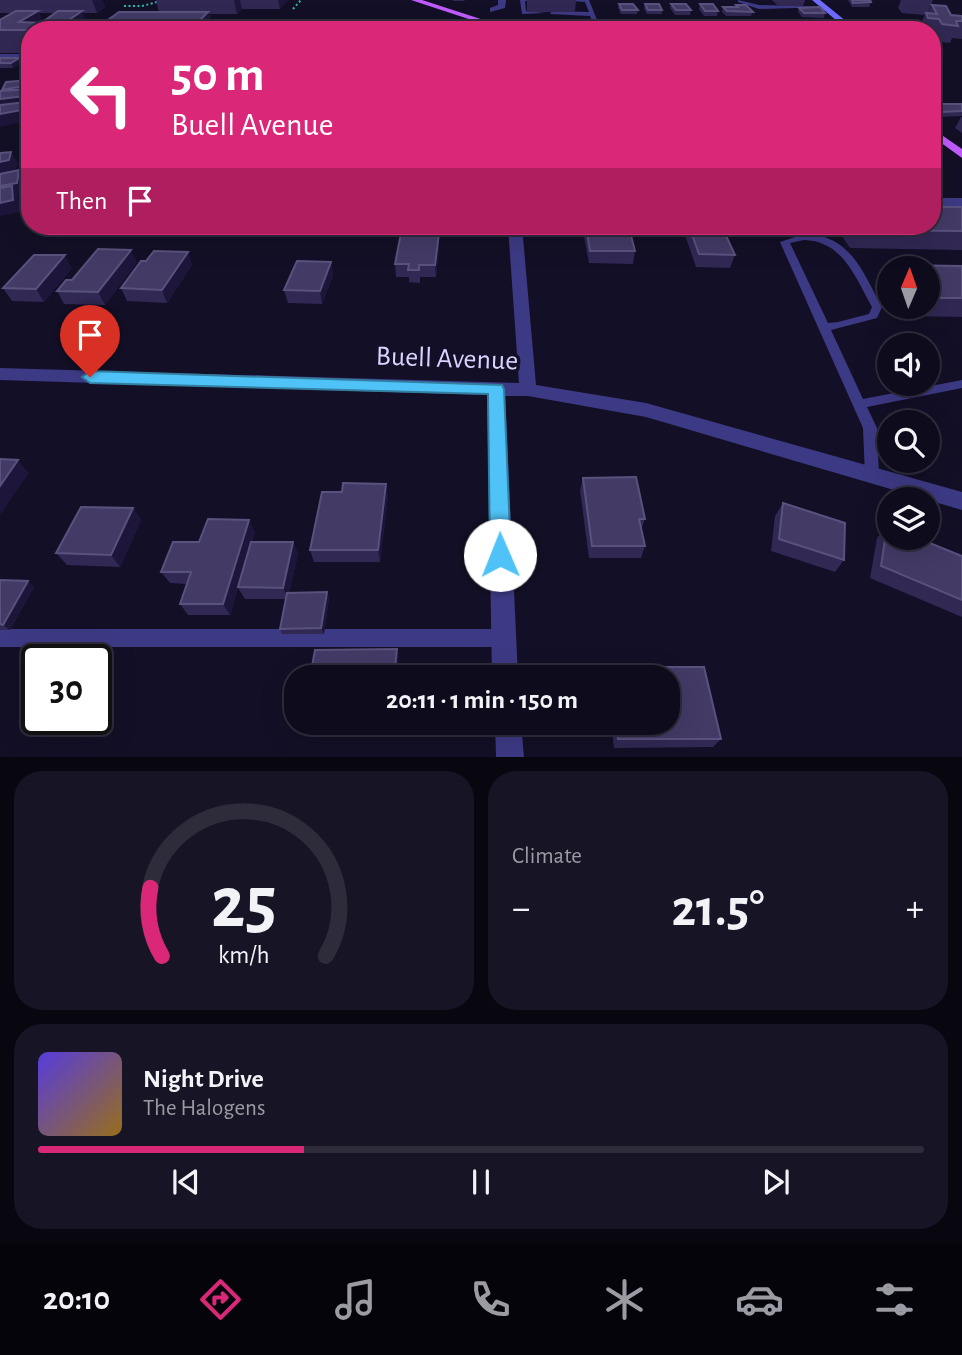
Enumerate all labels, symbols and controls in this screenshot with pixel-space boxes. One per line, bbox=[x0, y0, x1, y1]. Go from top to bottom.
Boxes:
icon: left bbox=[56, 49, 147, 140]
text: 50 m bbox=[171, 51, 265, 100]
text: Buell Avenue bbox=[171, 109, 334, 141]
icon: arrive bbox=[121, 182, 159, 220]
text: Then bbox=[56, 188, 107, 214]
north arrow bbox=[877, 256, 940, 318]
map controls bbox=[877, 256, 940, 550]
pin bbox=[60, 305, 120, 377]
icon: arrive bbox=[71, 316, 109, 354]
button: sound bbox=[877, 333, 940, 396]
street label: Buell Avenue bbox=[375, 343, 519, 375]
button: search bbox=[877, 410, 940, 473]
button: layers bbox=[877, 487, 940, 550]
position arrow bbox=[463, 518, 537, 592]
speed limit sign: 30 bbox=[21, 644, 112, 735]
text: 20:11 · 1 min · 150 m bbox=[386, 687, 578, 713]
text: Climate bbox=[512, 845, 582, 868]
text: 25 bbox=[211, 869, 277, 942]
text: 21.5° bbox=[672, 883, 764, 935]
text: − bbox=[512, 890, 530, 928]
text: + bbox=[906, 890, 924, 928]
text: km/h bbox=[218, 943, 270, 968]
text: Night Drive bbox=[143, 1066, 264, 1092]
text: The Halogens bbox=[143, 1097, 265, 1120]
icon: previous bbox=[167, 1163, 205, 1201]
icon: pause bbox=[462, 1163, 500, 1201]
icon: next bbox=[757, 1163, 795, 1201]
icon: directions bbox=[196, 1275, 245, 1324]
icon: music bbox=[331, 1275, 380, 1324]
icon: phone bbox=[466, 1275, 515, 1324]
icon: climate bbox=[600, 1275, 649, 1324]
icon: car bbox=[735, 1275, 784, 1324]
icon: filters bbox=[870, 1275, 919, 1324]
text: 20:10 bbox=[43, 1283, 110, 1315]

